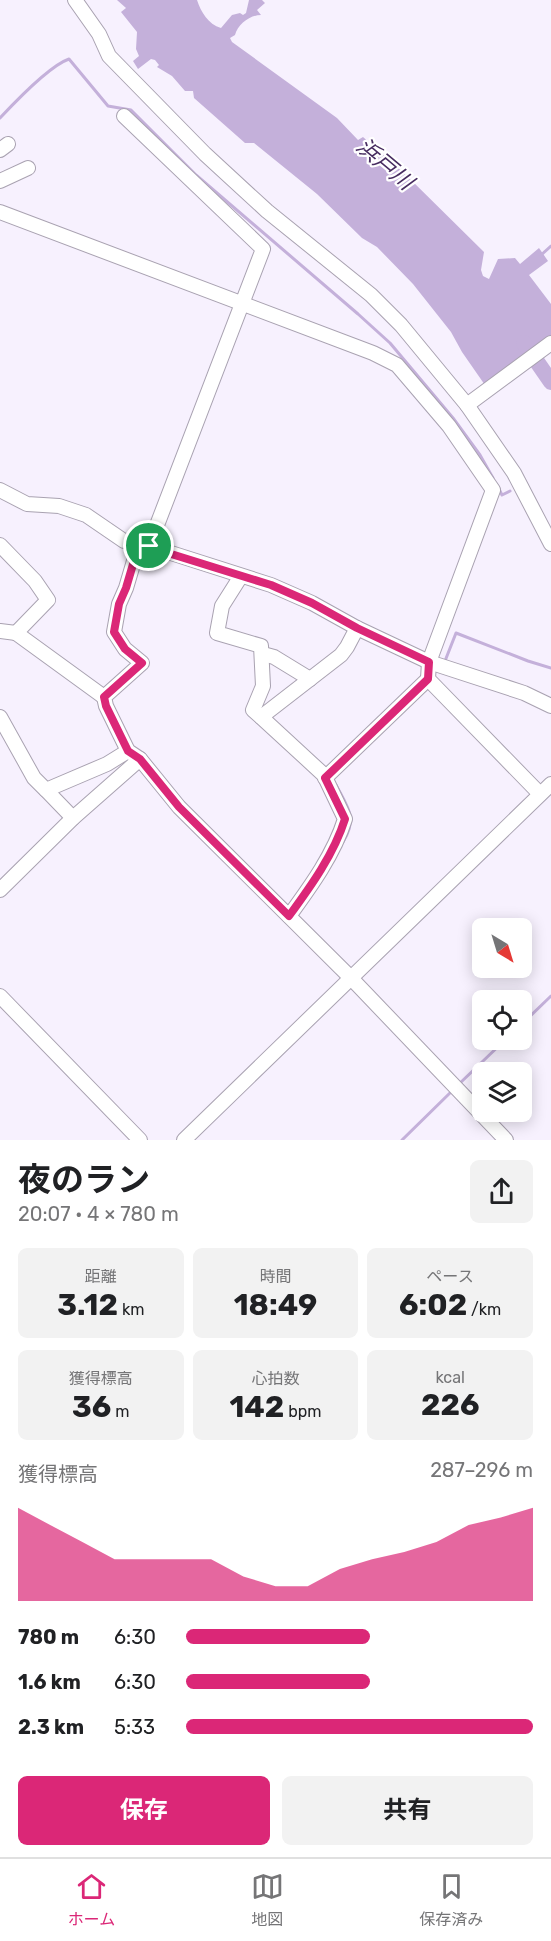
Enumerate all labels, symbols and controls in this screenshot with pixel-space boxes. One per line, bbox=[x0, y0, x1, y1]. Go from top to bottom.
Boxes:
water label: 浜戸川 bbox=[351, 132, 420, 197]
pin bbox=[123, 520, 174, 571]
icon: arrive bbox=[132, 529, 165, 562]
north arrow bbox=[472, 918, 532, 978]
map controls bbox=[472, 918, 532, 1122]
button: locate bbox=[472, 990, 532, 1050]
button: layers bbox=[472, 1062, 532, 1122]
text: 夜のラン bbox=[18, 1160, 150, 1199]
button: share bbox=[470, 1160, 533, 1223]
text: 20:07 · 4 × 780 m bbox=[18, 1202, 179, 1226]
text: 距離 bbox=[85, 1267, 117, 1286]
text: 時間 bbox=[259, 1267, 292, 1286]
text: ペース bbox=[427, 1267, 474, 1286]
text: 3.12 bbox=[57, 1287, 118, 1323]
text: 18:49 bbox=[234, 1287, 317, 1323]
text: 6:02 bbox=[399, 1287, 467, 1323]
text: km bbox=[118, 1300, 144, 1319]
text: /km bbox=[467, 1300, 501, 1319]
text: kcal bbox=[435, 1368, 465, 1387]
text: 獲得標高 bbox=[69, 1369, 133, 1388]
text: 心拍数 bbox=[251, 1369, 300, 1388]
text: 226 bbox=[421, 1387, 479, 1423]
text: 36 bbox=[72, 1389, 111, 1425]
text: 142 bbox=[229, 1389, 284, 1425]
text: m bbox=[111, 1402, 130, 1421]
text: bpm bbox=[284, 1402, 322, 1421]
text: 287–296 m bbox=[430, 1458, 533, 1482]
text: 獲得標高 bbox=[18, 1462, 98, 1486]
text: 780 m bbox=[18, 1625, 79, 1649]
text: 6:30 bbox=[114, 1625, 156, 1649]
text: 1.6 km bbox=[18, 1670, 81, 1694]
text: 6:30 bbox=[114, 1670, 156, 1694]
text: 2.3 km bbox=[18, 1715, 84, 1739]
text: 5:33 bbox=[114, 1715, 155, 1739]
button: 保存 bbox=[18, 1776, 270, 1845]
button: 共有 bbox=[282, 1776, 533, 1845]
tab: ホーム bbox=[68, 1870, 115, 1930]
tab: 地図 bbox=[251, 1870, 284, 1930]
tab: 保存済み bbox=[419, 1870, 483, 1930]

